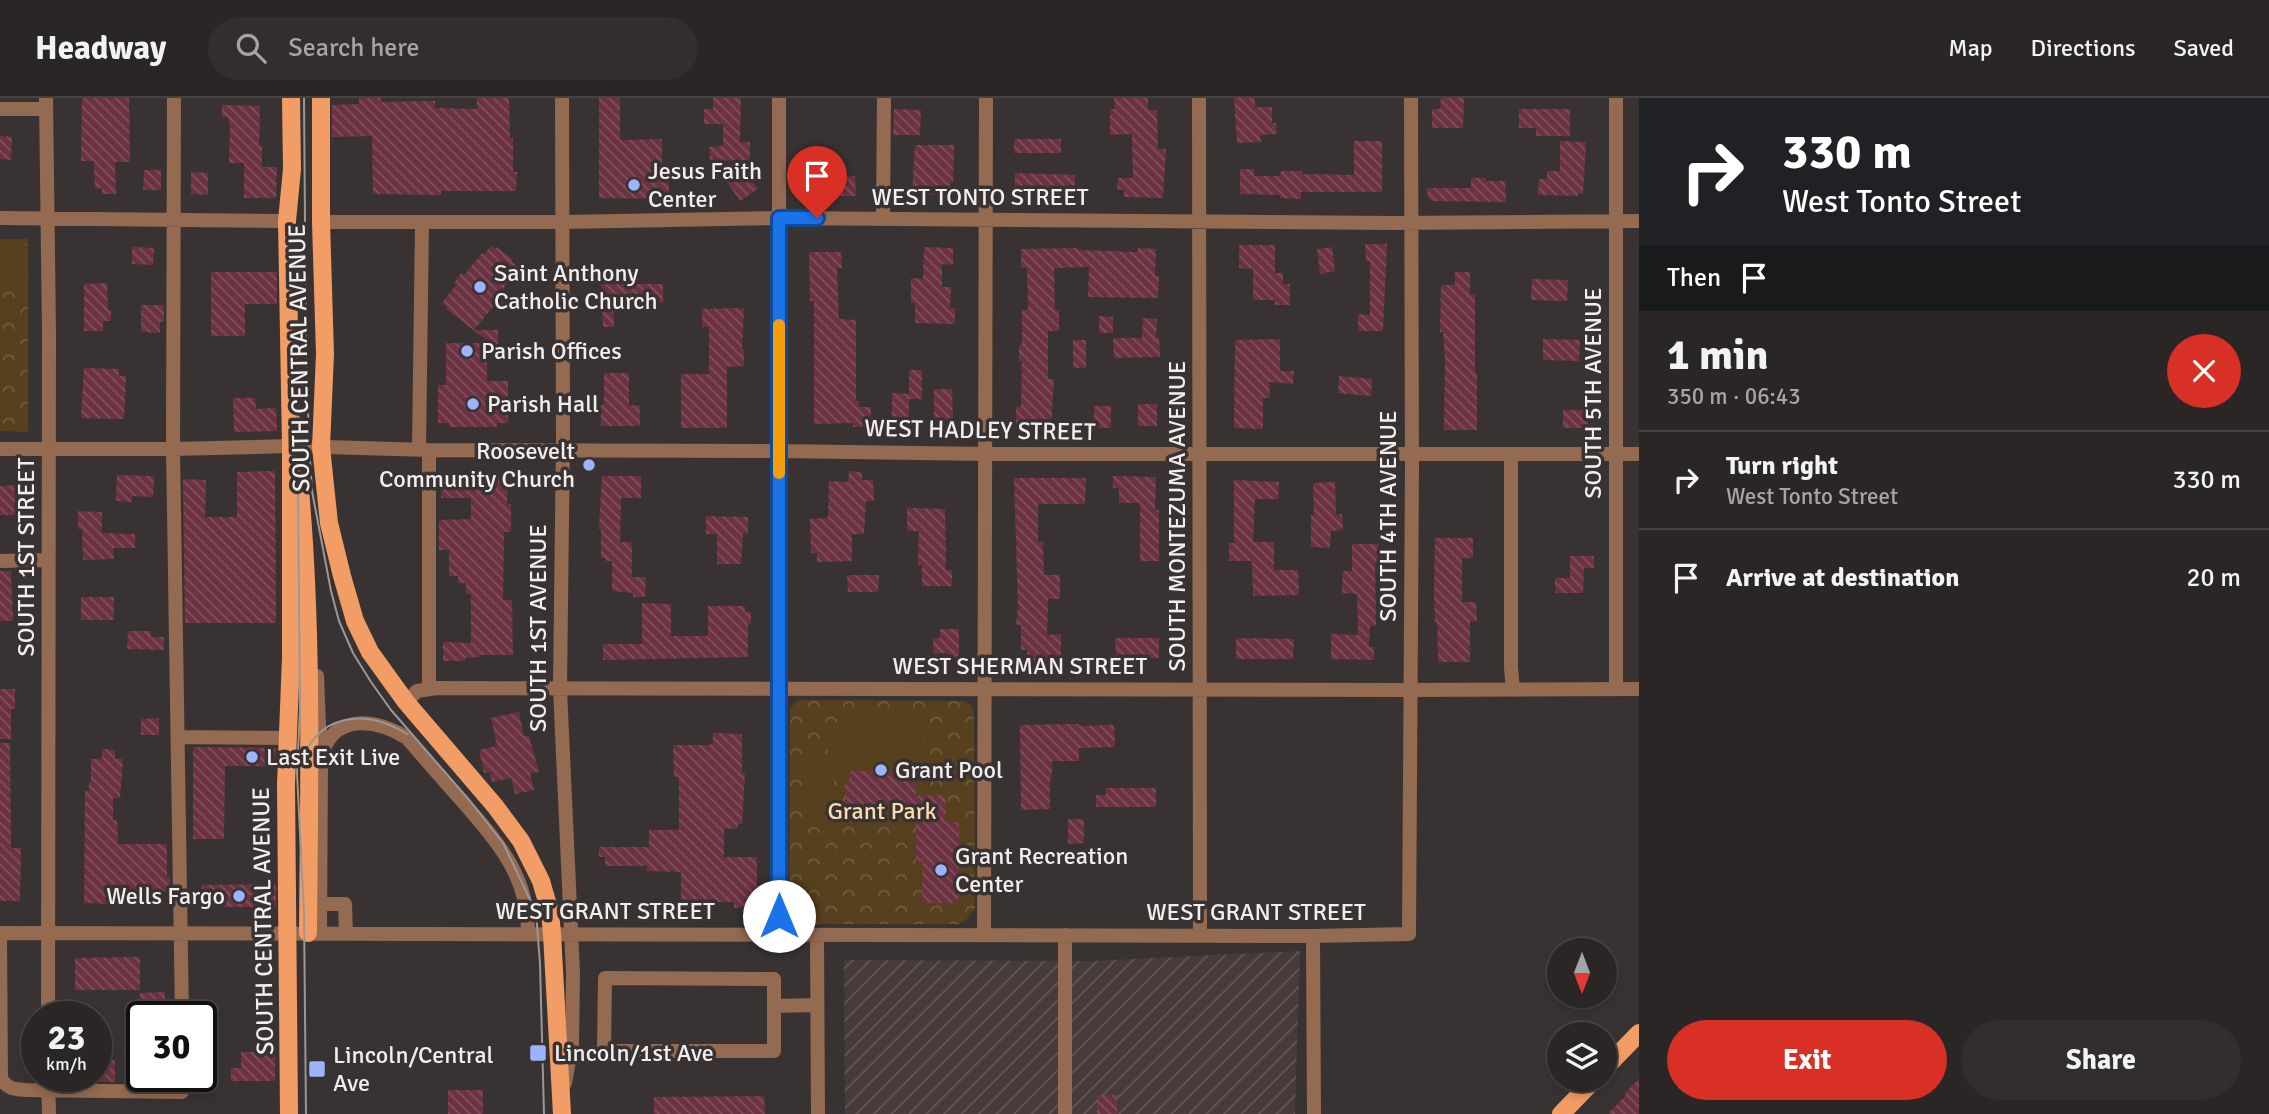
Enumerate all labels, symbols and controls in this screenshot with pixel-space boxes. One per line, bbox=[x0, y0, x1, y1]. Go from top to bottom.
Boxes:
search box bbox=[208, 17, 698, 80]
text: Headway bbox=[35, 28, 166, 69]
icon: search bbox=[232, 29, 270, 67]
text: Search here bbox=[288, 32, 419, 64]
text: Map bbox=[1948, 33, 1993, 63]
text: Directions bbox=[2031, 33, 2136, 63]
text: Saved bbox=[2174, 33, 2234, 63]
text: 330 m bbox=[1782, 122, 1912, 182]
icon: right bbox=[1667, 126, 1758, 217]
pin bbox=[787, 146, 847, 218]
place label: Jesus Faith Center bbox=[648, 156, 762, 214]
icon: arrive bbox=[798, 157, 836, 195]
marker: Jesus Faith Center bbox=[626, 177, 642, 193]
street label: WEST TONTO STREET bbox=[871, 182, 1089, 212]
text: West Tonto Street bbox=[1782, 182, 2021, 221]
street label: SOUTH CENTRAL AVENUE bbox=[282, 224, 316, 492]
place label: Saint Anthony Catholic Church bbox=[494, 258, 658, 316]
icon: arrive bbox=[1735, 259, 1773, 297]
text: Then bbox=[1667, 262, 1721, 294]
marker: Saint Anthony Catholic Church bbox=[472, 279, 488, 295]
street label: SOUTH 5TH AVENUE bbox=[1578, 287, 1608, 499]
text: 1 min bbox=[1667, 330, 1768, 381]
button: close bbox=[2167, 334, 2241, 408]
place label: Parish Offices bbox=[481, 336, 622, 366]
marker: Parish Offices bbox=[459, 343, 475, 359]
street label: SOUTH MONTEZUMA AVENUE bbox=[1162, 361, 1192, 671]
text: 350 m · 06:43 bbox=[1667, 382, 1801, 411]
place label: Parish Hall bbox=[487, 389, 599, 419]
marker: Parish Hall bbox=[465, 396, 481, 412]
street label: SOUTH 4TH AVENUE bbox=[1373, 410, 1403, 622]
street label: WEST HADLEY STREET bbox=[864, 413, 1096, 447]
place label: Roosevelt Community Church bbox=[379, 436, 575, 494]
text: Turn right bbox=[1726, 450, 1838, 482]
street label: SOUTH 1ST STREET bbox=[11, 457, 41, 657]
marker: Roosevelt Community Church bbox=[581, 457, 597, 473]
icon: right bbox=[1667, 461, 1705, 499]
text: 330 m bbox=[2172, 464, 2241, 496]
text: West Tonto Street bbox=[1726, 482, 1898, 511]
street label: SOUTH 1ST AVENUE bbox=[523, 524, 553, 732]
icon: arrive bbox=[1667, 559, 1705, 597]
text: Arrive at destination bbox=[1726, 562, 1959, 594]
text: 20 m bbox=[2186, 562, 2241, 594]
street label: WEST SHERMAN STREET bbox=[893, 651, 1148, 681]
place label: Last Exit Live bbox=[266, 742, 400, 772]
marker: Last Exit Live bbox=[244, 749, 260, 765]
place label: Grant Pool bbox=[895, 755, 1003, 785]
marker: Grant Pool bbox=[873, 762, 889, 778]
street label: SOUTH CENTRAL AVENUE bbox=[246, 787, 280, 1055]
park label: Grant Park bbox=[827, 796, 937, 826]
place label: Grant Recreation Center bbox=[955, 841, 1128, 899]
marker: Grant Recreation Center bbox=[933, 862, 949, 878]
position arrow bbox=[742, 879, 816, 953]
place label: Wells Fargo bbox=[106, 881, 225, 911]
marker: Wells Fargo bbox=[231, 888, 247, 904]
street label: WEST GRANT STREET bbox=[495, 896, 715, 926]
street label: WEST GRANT STREET bbox=[1146, 897, 1366, 927]
north arrow bbox=[1547, 938, 1617, 1008]
map controls bbox=[1547, 938, 1617, 1092]
speed limit sign: 30 bbox=[126, 1001, 217, 1092]
text: 23 bbox=[48, 1016, 85, 1059]
button: Exit bbox=[1667, 1020, 1947, 1100]
button: Share bbox=[1961, 1020, 2241, 1100]
button: layers bbox=[1547, 1022, 1617, 1092]
place label: Lincoln/1st Ave bbox=[554, 1038, 714, 1068]
place label: Lincoln/Central Ave bbox=[333, 1040, 494, 1098]
marker: Lincoln/1st Ave bbox=[528, 1043, 548, 1063]
text: km/h bbox=[46, 1053, 87, 1075]
marker: Lincoln/Central Ave bbox=[307, 1059, 327, 1079]

